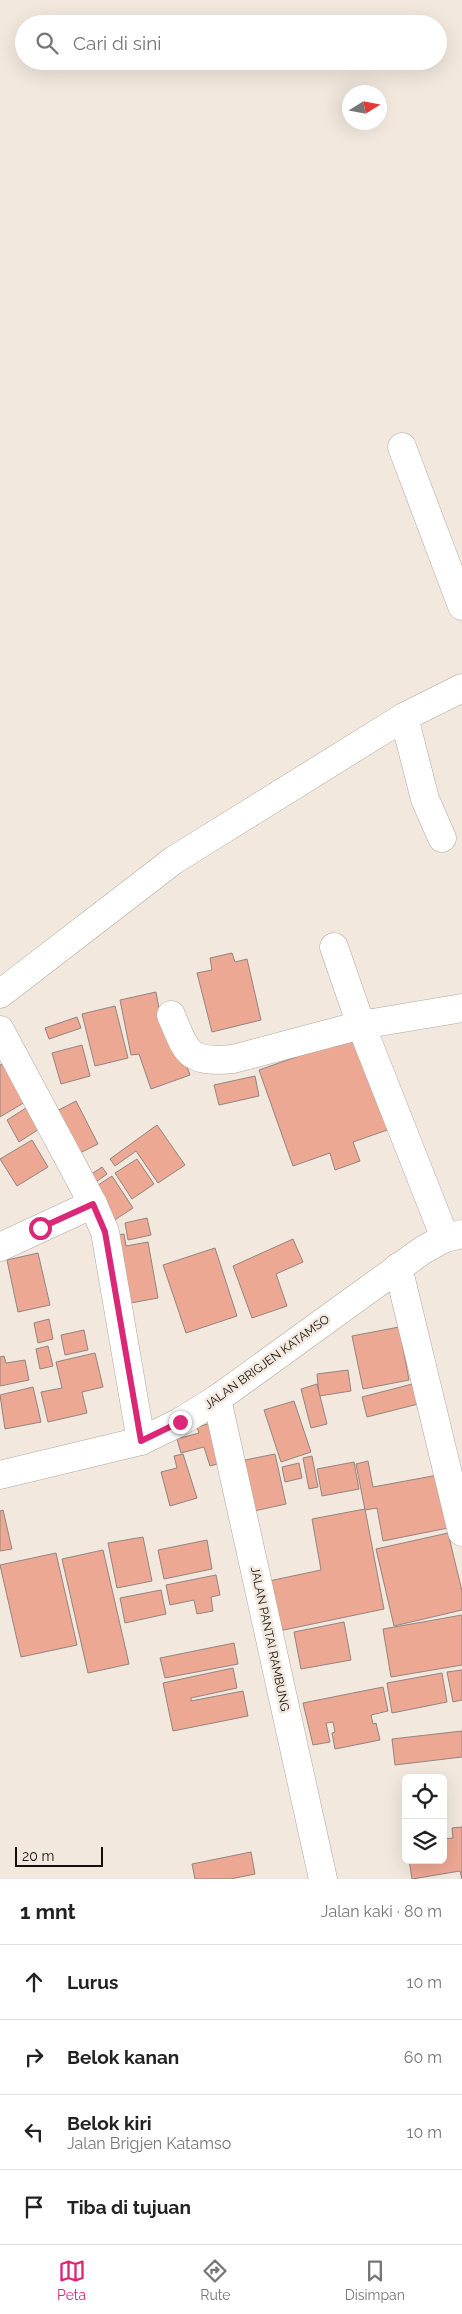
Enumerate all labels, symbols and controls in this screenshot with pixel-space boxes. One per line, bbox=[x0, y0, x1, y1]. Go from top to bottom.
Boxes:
search box bbox=[15, 15, 447, 70]
icon: search bbox=[33, 29, 61, 57]
text: Cari di sini bbox=[73, 32, 161, 54]
north arrow bbox=[342, 85, 387, 130]
route start bbox=[29, 1217, 52, 1240]
street label: JALAN BRIGJEN KATAMSO bbox=[202, 1312, 332, 1412]
route end bbox=[169, 1411, 192, 1434]
street label: JALAN PANTAI RAMBUNG bbox=[248, 1565, 292, 1713]
map controls bbox=[402, 1774, 447, 1864]
button: locate bbox=[402, 1774, 447, 1819]
button: layers bbox=[402, 1819, 447, 1864]
scale bar bbox=[15, 1844, 102, 1867]
text: 20 m bbox=[22, 1848, 54, 1864]
text: 1 mnt bbox=[20, 1899, 76, 1924]
text: Jalan kaki · 80 m bbox=[321, 1902, 442, 1921]
icon: ahead bbox=[20, 1968, 48, 1996]
text: Lurus bbox=[67, 1971, 118, 1993]
text: 10 m bbox=[407, 1973, 442, 1992]
icon: right bbox=[20, 2043, 48, 2071]
text: Belok kanan bbox=[67, 2046, 179, 2068]
text: 60 m bbox=[404, 2048, 442, 2067]
text: Belok kiri bbox=[67, 2112, 152, 2134]
icon: left bbox=[20, 2118, 48, 2146]
text: 10 m bbox=[407, 2123, 442, 2142]
text: Jalan Brigjen Katamso bbox=[67, 2134, 231, 2153]
icon: arrive bbox=[20, 2193, 48, 2221]
text: Tiba di tujuan bbox=[67, 2196, 191, 2218]
tab: Peta bbox=[57, 2257, 86, 2303]
tab: Rute bbox=[200, 2257, 230, 2303]
tab: Disimpan bbox=[345, 2257, 405, 2303]

